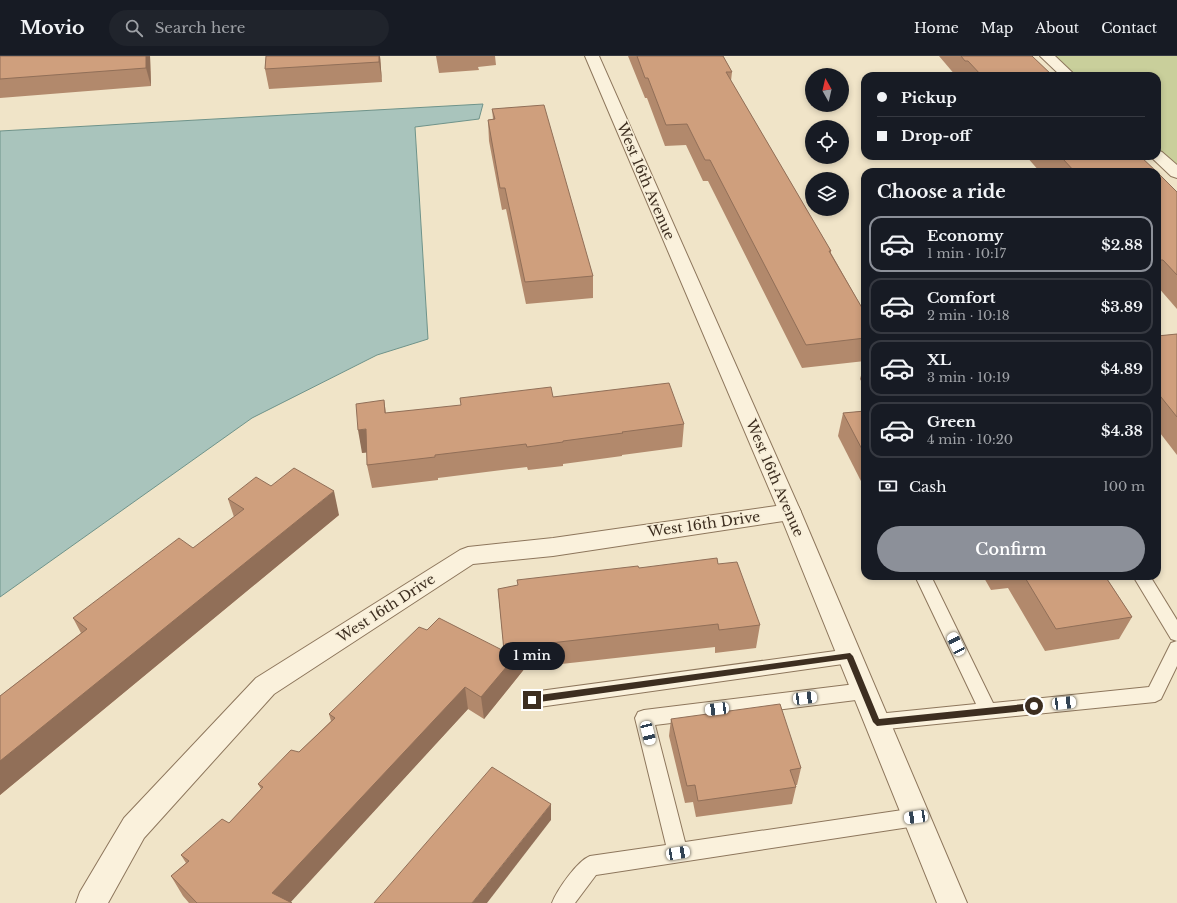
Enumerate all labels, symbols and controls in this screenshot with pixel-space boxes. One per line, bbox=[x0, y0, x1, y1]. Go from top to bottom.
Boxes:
search box bbox=[109, 10, 389, 46]
text: Movio bbox=[20, 16, 85, 39]
icon: search bbox=[123, 17, 145, 39]
text: Search here bbox=[155, 18, 245, 37]
text: Home bbox=[914, 19, 959, 37]
text: Map bbox=[981, 19, 1013, 37]
text: About bbox=[1035, 19, 1079, 37]
text: Contact bbox=[1101, 19, 1157, 37]
north arrow bbox=[805, 68, 849, 112]
map controls bbox=[805, 68, 849, 216]
text: Pickup bbox=[901, 88, 957, 107]
street label: West 16th Avenue bbox=[613, 119, 679, 243]
button: locate bbox=[805, 120, 849, 164]
text: Drop-off bbox=[901, 126, 971, 145]
button: layers bbox=[805, 172, 849, 216]
text: Choose a ride bbox=[877, 181, 1006, 203]
icon: car bbox=[879, 226, 915, 262]
text: Economy bbox=[927, 226, 1004, 245]
text: $2.88 bbox=[1101, 235, 1143, 254]
text: 1 min · 10:17 bbox=[927, 245, 1006, 262]
icon: car bbox=[879, 288, 915, 324]
text: Comfort bbox=[927, 288, 995, 307]
text: $3.89 bbox=[1101, 297, 1143, 316]
text: 2 min · 10:18 bbox=[927, 307, 1010, 324]
icon: car bbox=[879, 350, 915, 386]
text: XL bbox=[927, 350, 951, 369]
text: $4.89 bbox=[1101, 359, 1143, 378]
text: 3 min · 10:19 bbox=[927, 369, 1010, 386]
icon: car bbox=[879, 412, 915, 448]
text: Green bbox=[927, 412, 976, 431]
street label: West 16th Avenue bbox=[742, 416, 808, 540]
text: $4.38 bbox=[1101, 421, 1143, 440]
text: 4 min · 10:20 bbox=[927, 431, 1013, 448]
icon: cash bbox=[877, 475, 899, 497]
text: Cash bbox=[909, 477, 946, 496]
text: 100 m bbox=[1103, 478, 1145, 495]
street label: West 16th Drive bbox=[646, 507, 761, 541]
button: Confirm bbox=[877, 526, 1145, 572]
street label: West 16th Drive bbox=[333, 570, 438, 647]
car bbox=[945, 631, 967, 657]
callout: 1 min bbox=[499, 642, 565, 670]
text: 1 min bbox=[513, 647, 551, 664]
route end bbox=[523, 691, 541, 709]
car bbox=[792, 691, 818, 705]
car bbox=[1051, 696, 1077, 710]
route start bbox=[1025, 697, 1043, 715]
car bbox=[704, 702, 730, 716]
car bbox=[639, 720, 657, 746]
car bbox=[903, 809, 929, 825]
car bbox=[665, 845, 691, 861]

